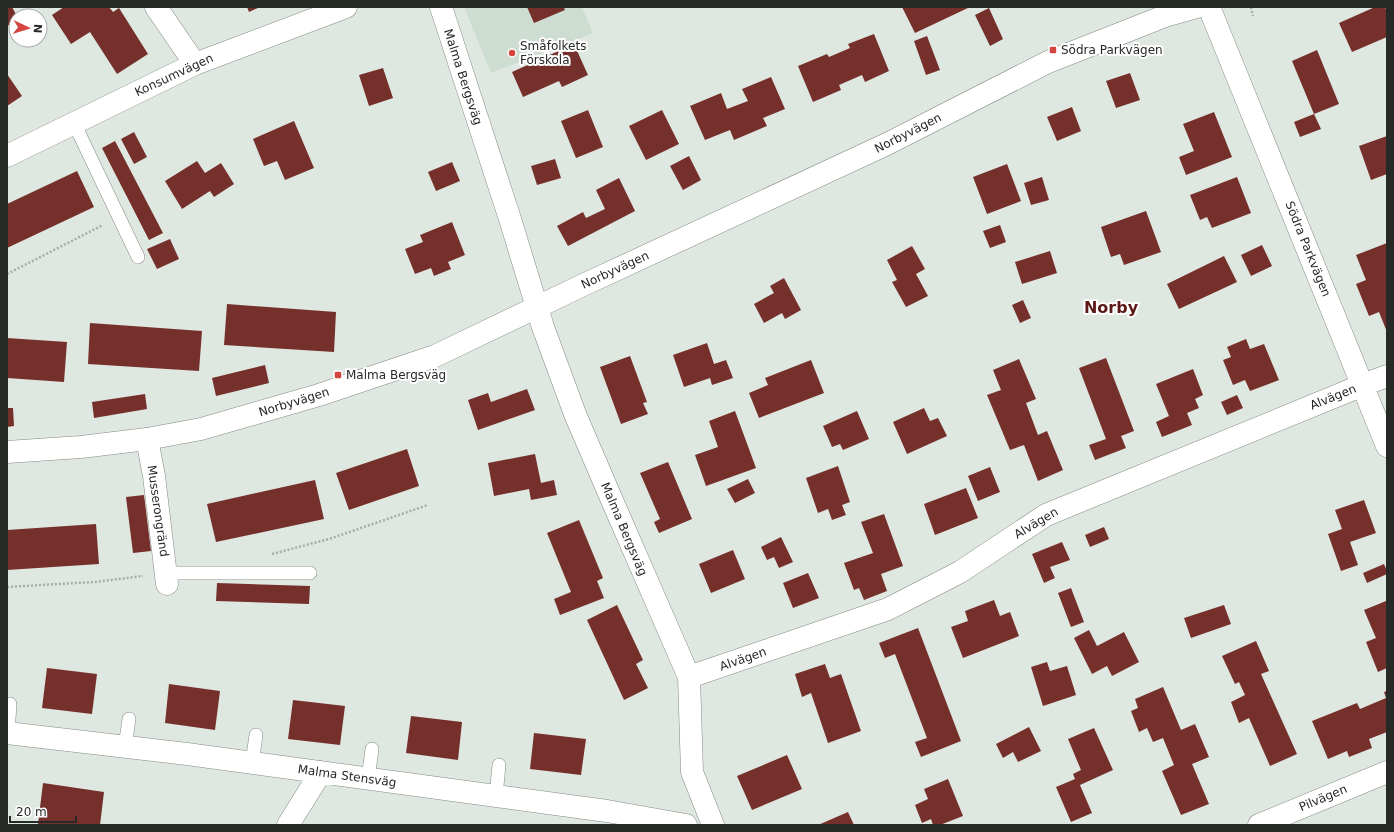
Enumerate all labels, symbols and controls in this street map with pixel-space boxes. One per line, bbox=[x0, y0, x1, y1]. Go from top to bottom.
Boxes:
north arrow bbox=[8, 8, 48, 48]
text: N bbox=[31, 24, 44, 34]
street label: Malma Bergsväg bbox=[441, 27, 485, 127]
place label: Småfolkets Förskola bbox=[520, 39, 586, 67]
place label: Södra Parkvägen bbox=[1061, 43, 1163, 57]
marker: Södra Parkvägen bbox=[1048, 45, 1058, 55]
marker: Småfolkets Förskola bbox=[507, 48, 517, 58]
street label: Konsumvägen bbox=[133, 51, 215, 99]
street label: Norbyvägen bbox=[872, 110, 944, 156]
street label: Södra Parkvägen bbox=[1282, 199, 1334, 299]
street label: Norbyvägen bbox=[579, 248, 651, 292]
district label: Norby bbox=[1084, 298, 1139, 317]
place label: Malma Bergsväg bbox=[346, 368, 446, 382]
marker: Malma Bergsväg bbox=[333, 370, 343, 380]
street label: Alvägen bbox=[1308, 381, 1358, 413]
street label: Norbyvägen bbox=[257, 385, 331, 419]
street label: Musserongränd bbox=[145, 464, 171, 558]
street label: Malma Bergsväg bbox=[598, 480, 650, 578]
street label: Alvägen bbox=[1012, 504, 1060, 542]
street label: Alvägen bbox=[718, 644, 768, 674]
street label: Malma Stensväg bbox=[297, 762, 397, 790]
street label: Pilvägen bbox=[1297, 782, 1349, 814]
scale bar bbox=[10, 798, 76, 824]
text: 20 m bbox=[16, 805, 47, 819]

